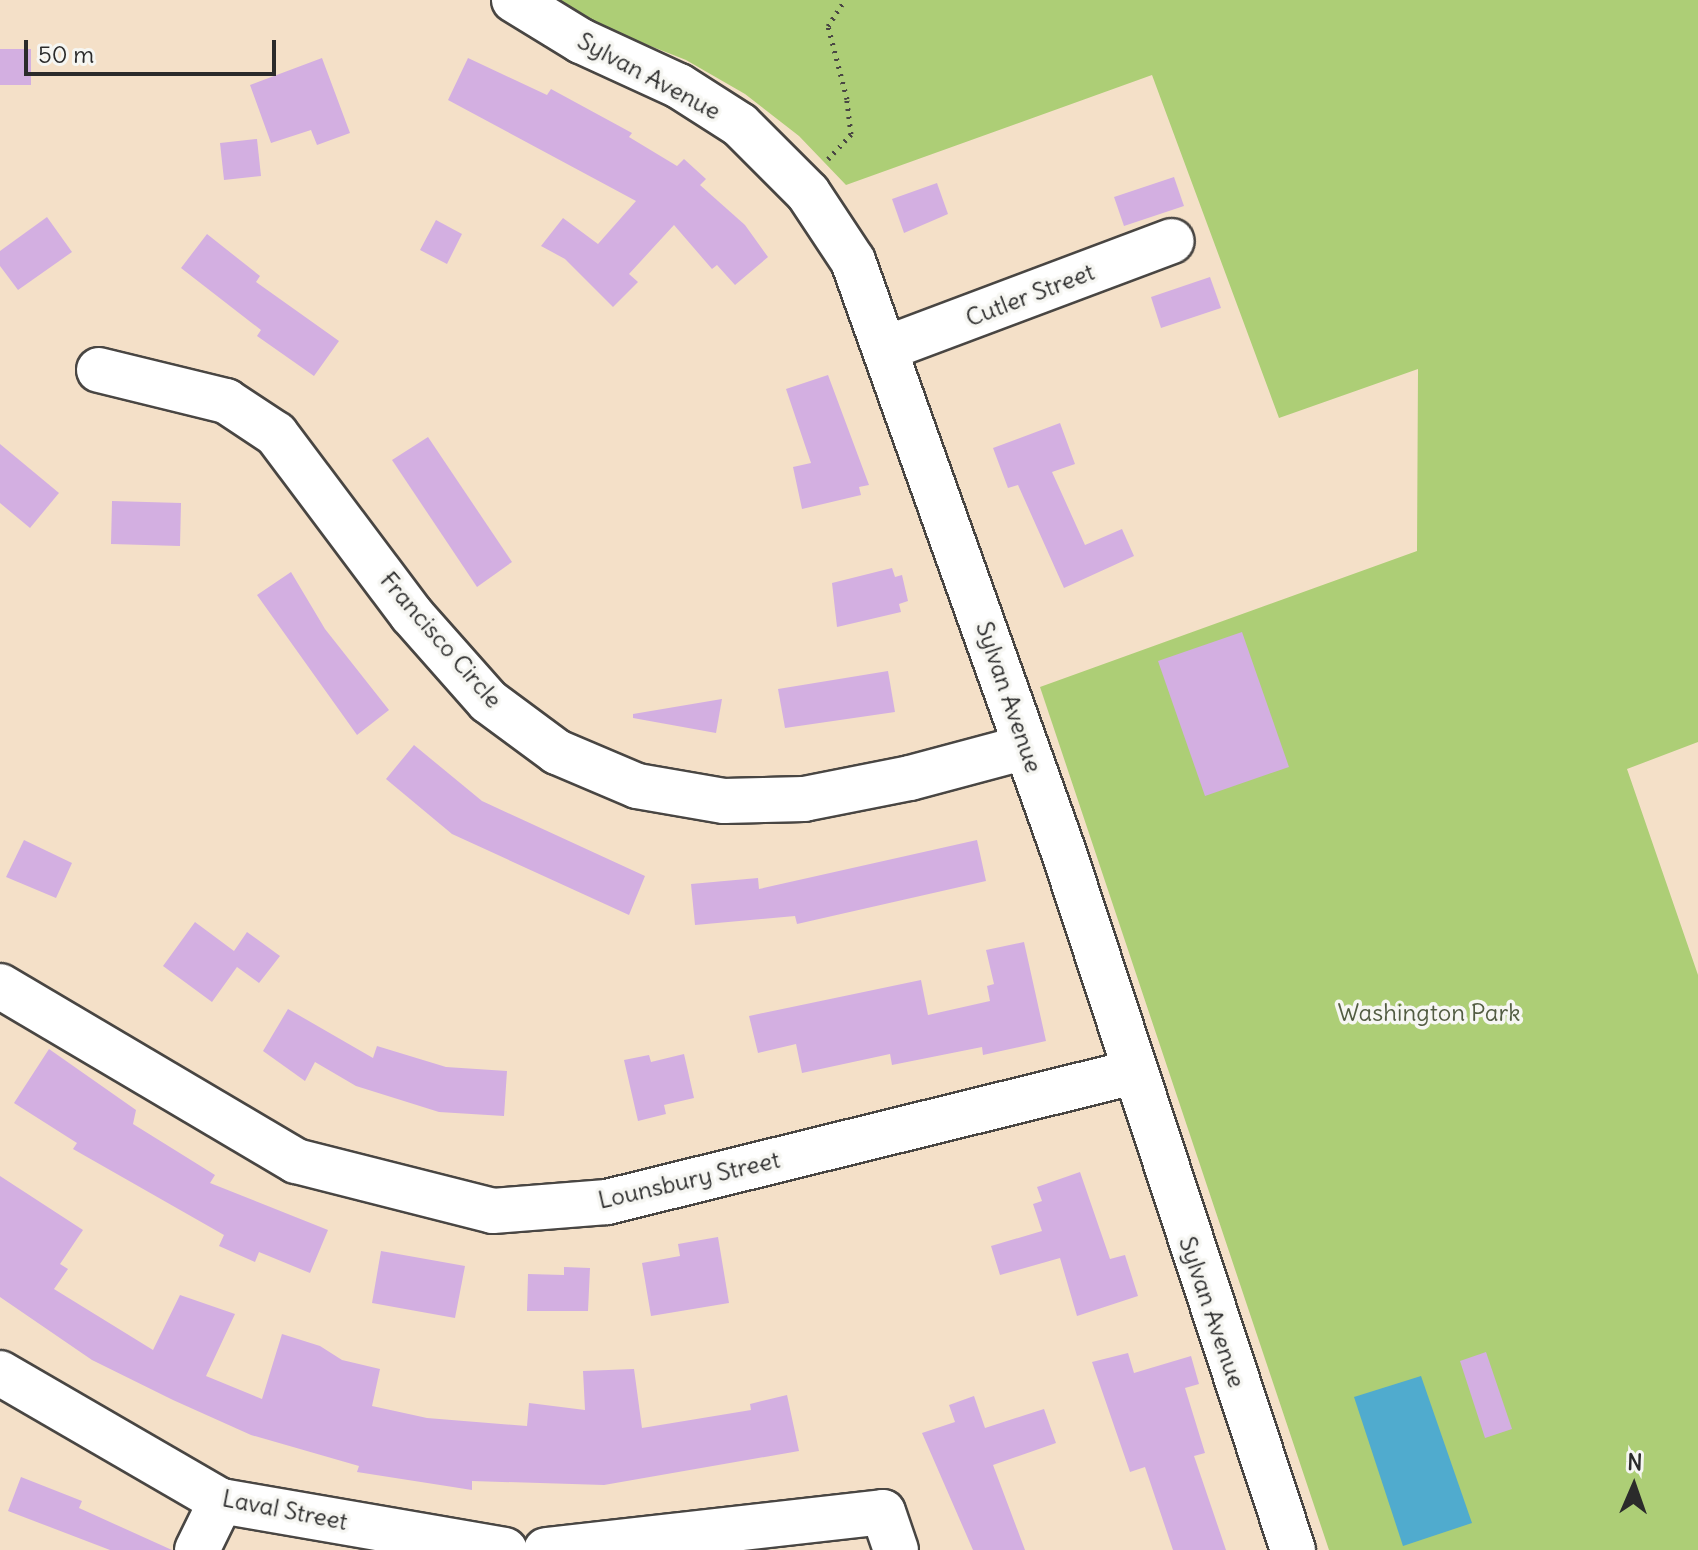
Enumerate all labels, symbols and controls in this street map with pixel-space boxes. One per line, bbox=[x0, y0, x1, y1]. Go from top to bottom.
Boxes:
scale bar bbox=[28, 24, 280, 74]
street label: Sylvan Avenue bbox=[573, 26, 725, 126]
text: 50 m bbox=[38, 39, 94, 69]
street label: Cutler Street bbox=[962, 257, 1098, 333]
street label: Francisco Circle bbox=[374, 566, 508, 714]
street label: Sylvan Avenue bbox=[970, 618, 1048, 776]
park label: Washington Park bbox=[1338, 999, 1520, 1027]
street label: Lounsbury Street bbox=[595, 1145, 783, 1215]
street label: Sylvan Avenue bbox=[1173, 1233, 1251, 1391]
north arrow bbox=[1594, 1446, 1674, 1526]
text: N bbox=[1627, 1448, 1643, 1476]
street label: Laval Street bbox=[220, 1484, 350, 1536]

